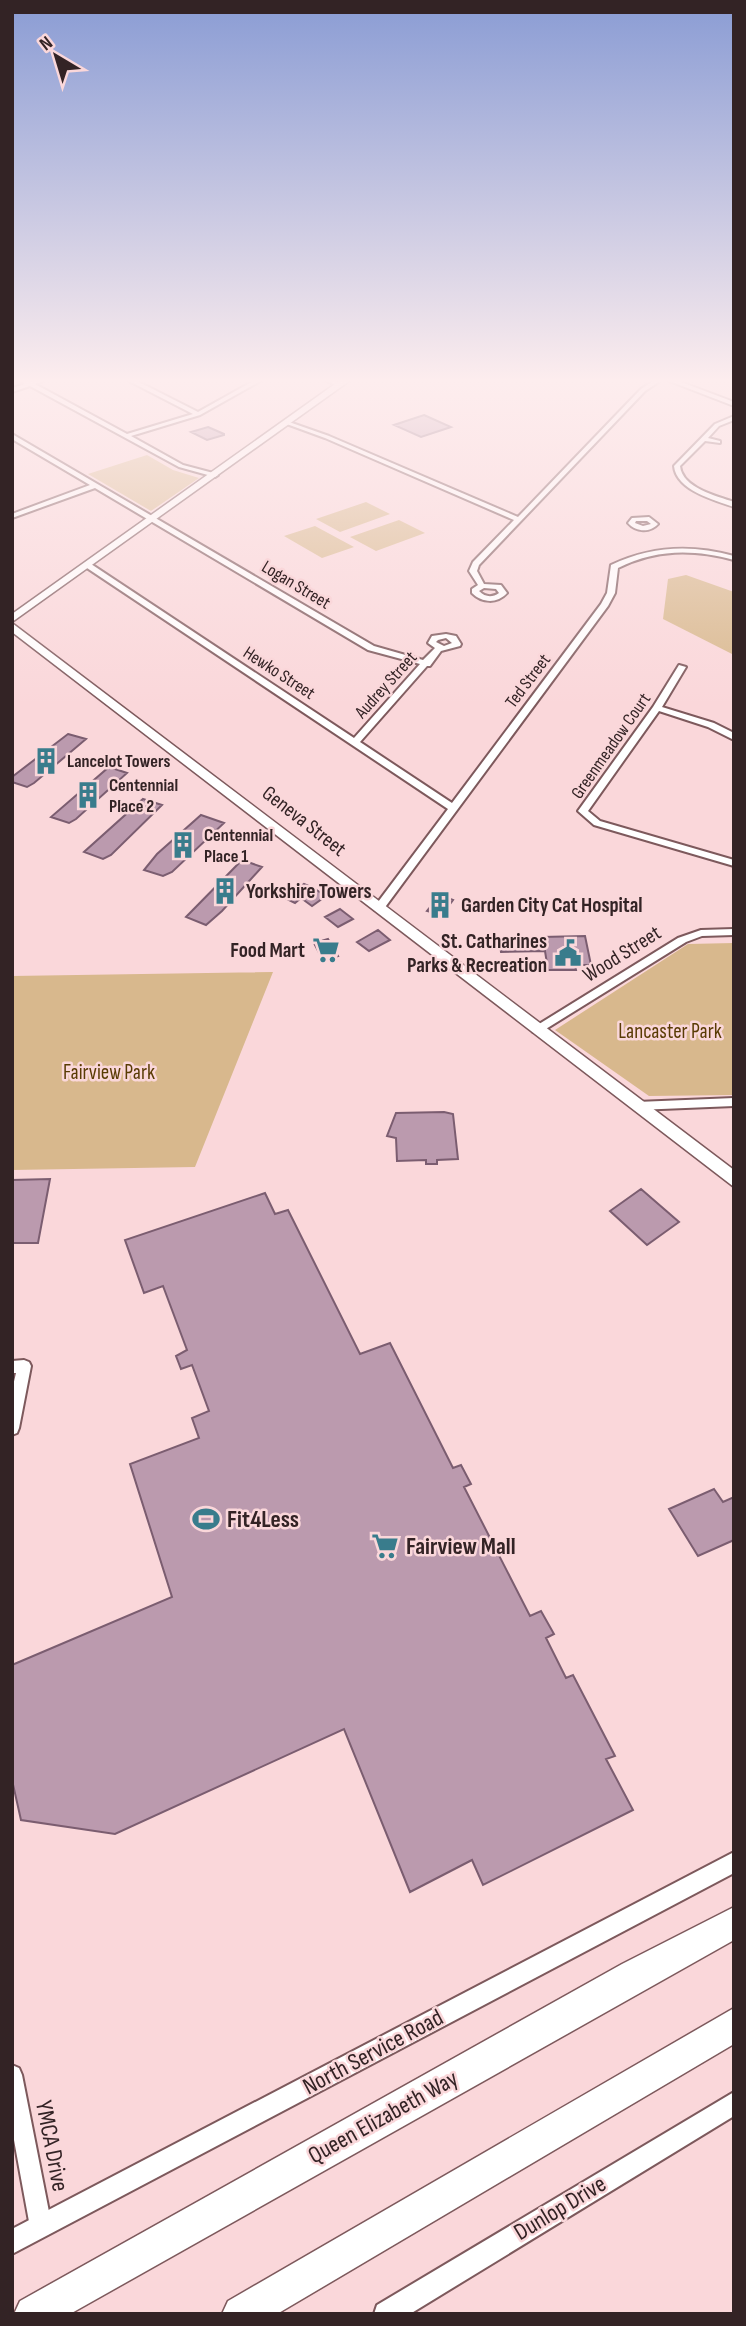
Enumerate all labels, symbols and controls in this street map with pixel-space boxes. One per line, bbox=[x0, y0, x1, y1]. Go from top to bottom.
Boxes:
north arrow bbox=[21, 21, 91, 91]
text: N bbox=[35, 32, 58, 56]
street label: Logan Street bbox=[258, 556, 335, 614]
street label: Hewko Street bbox=[239, 642, 319, 704]
street label: Audrey Street bbox=[350, 647, 422, 723]
street label: Ted Street bbox=[501, 650, 555, 712]
street label: Greenmeadow Court bbox=[567, 689, 655, 803]
building icon: Lancelot Towers bbox=[31, 746, 61, 776]
place label: Lancelot Towers bbox=[67, 751, 170, 772]
place label: Centennial Place 2 bbox=[109, 775, 178, 817]
building icon: Centennial Place 2 bbox=[73, 780, 103, 810]
street label: Geneva Street bbox=[257, 780, 351, 862]
place label: Centennial Place 1 bbox=[204, 825, 273, 867]
building icon: Centennial Place 1 bbox=[168, 830, 198, 860]
building icon: Yorkshire Towers bbox=[210, 876, 240, 906]
place label: Yorkshire Towers bbox=[246, 879, 372, 904]
building icon: Garden City Cat Hospital bbox=[425, 890, 455, 920]
place label: Garden City Cat Hospital bbox=[461, 893, 643, 918]
street label: Wood Street bbox=[578, 920, 666, 988]
place label: St. Catharines Parks & Recreation bbox=[407, 929, 547, 978]
supermarket icon: Food Mart bbox=[311, 935, 341, 965]
place label: Food Mart bbox=[230, 938, 305, 963]
public building icon: St. Catharines Parks & Recreation bbox=[553, 938, 583, 968]
park label: Lancaster Park bbox=[618, 1019, 722, 1044]
park label: Fairview Park bbox=[63, 1060, 155, 1085]
sports icon: Fit4Less bbox=[191, 1504, 221, 1534]
place label: Fit4Less bbox=[227, 1505, 299, 1534]
supermarket icon: Fairview Mall bbox=[370, 1531, 400, 1561]
place label: Fairview Mall bbox=[406, 1532, 516, 1561]
street label: North Service Road bbox=[298, 2003, 448, 2101]
street label: Queen Elizabeth Way bbox=[303, 2064, 463, 2170]
street label: YMCA Drive bbox=[29, 2098, 75, 2194]
street label: Dunlop Drive bbox=[509, 2169, 611, 2247]

